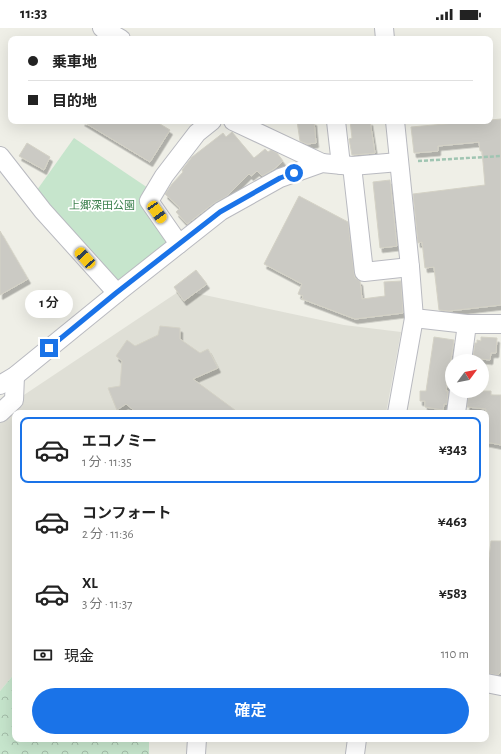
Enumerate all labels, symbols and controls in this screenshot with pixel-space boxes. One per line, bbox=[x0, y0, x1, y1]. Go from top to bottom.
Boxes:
text: 11:33 bbox=[20, 6, 47, 21]
text: 乗車地 bbox=[52, 55, 97, 70]
text: 目的地 bbox=[52, 94, 97, 109]
route start bbox=[285, 164, 303, 182]
park label: 上郷深田公園 bbox=[69, 199, 135, 211]
car bbox=[145, 199, 169, 225]
car bbox=[73, 245, 97, 271]
callout: 1 分 bbox=[25, 290, 73, 318]
text: 1 分 bbox=[39, 297, 59, 310]
route end bbox=[40, 339, 58, 357]
north arrow bbox=[445, 354, 489, 398]
map controls bbox=[445, 354, 489, 398]
icon: car bbox=[34, 432, 70, 468]
text: エコノミー bbox=[82, 434, 157, 449]
text: ¥343 bbox=[439, 442, 467, 457]
text: 1 分 · 11:35 bbox=[82, 456, 132, 469]
icon: car bbox=[34, 504, 70, 540]
text: コンフォート bbox=[82, 506, 172, 521]
text: ¥463 bbox=[438, 514, 467, 529]
text: 2 分 · 11:36 bbox=[82, 528, 134, 541]
icon: car bbox=[34, 576, 70, 612]
text: XL bbox=[82, 576, 98, 591]
text: ¥583 bbox=[439, 586, 467, 601]
text: 3 分 · 11:37 bbox=[82, 598, 132, 611]
icon: cash bbox=[32, 644, 54, 666]
text: 110 m bbox=[441, 648, 469, 661]
text: 現金 bbox=[64, 649, 94, 664]
button: 確定 bbox=[32, 688, 469, 734]

